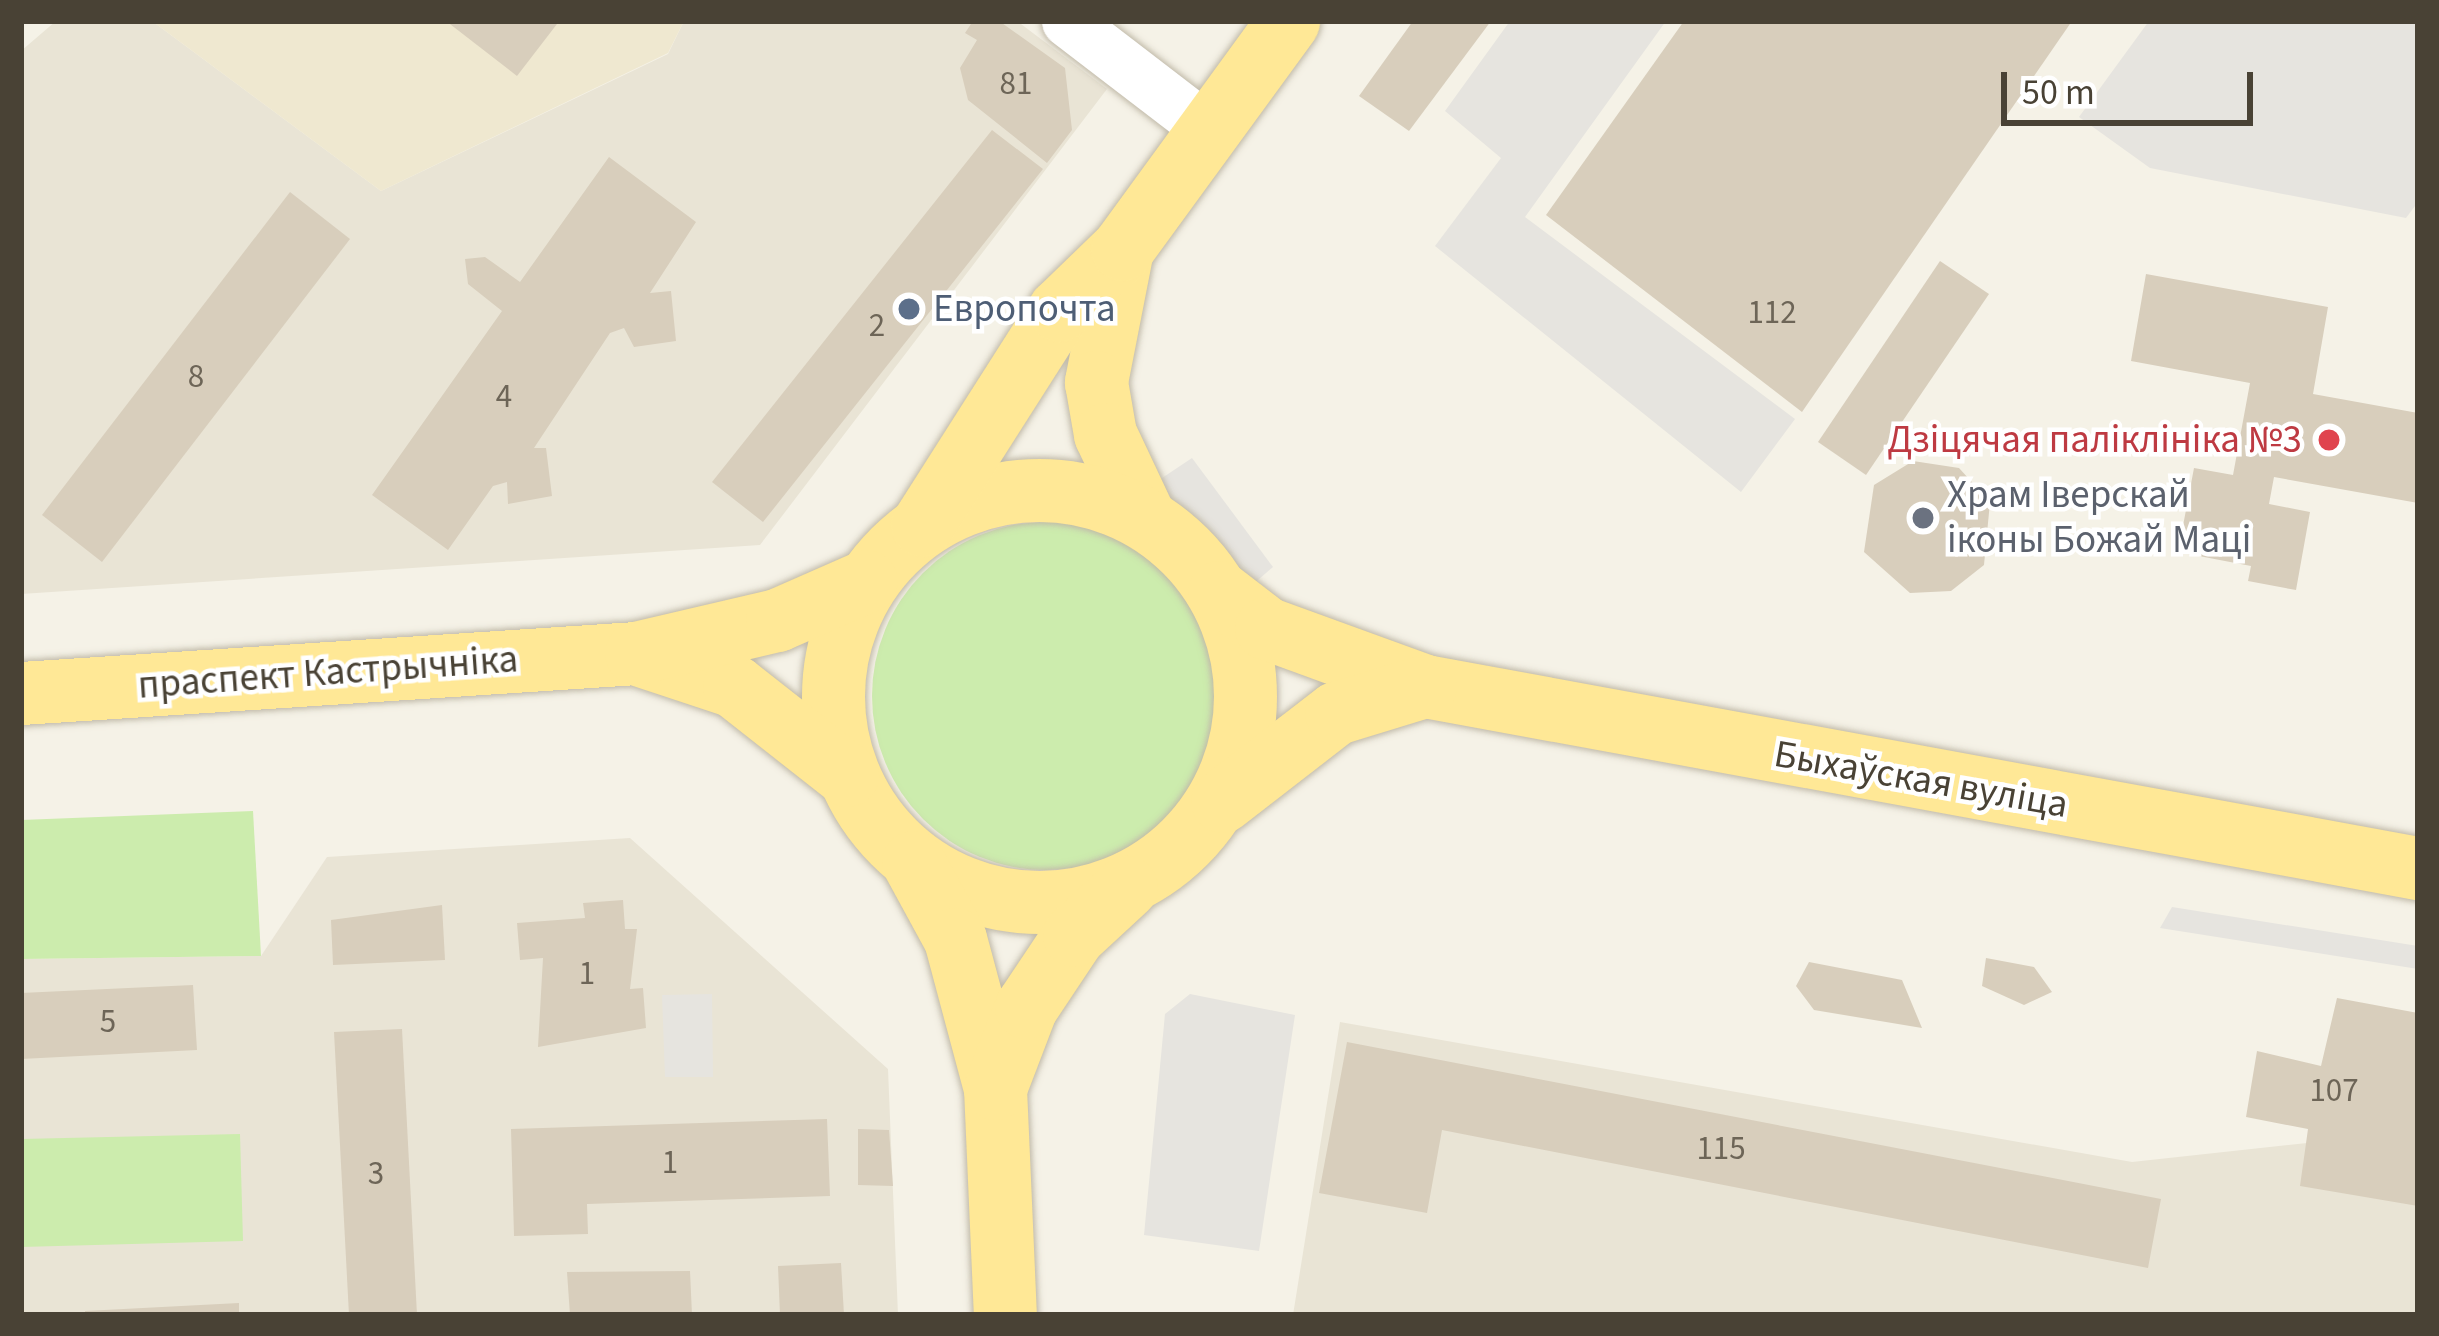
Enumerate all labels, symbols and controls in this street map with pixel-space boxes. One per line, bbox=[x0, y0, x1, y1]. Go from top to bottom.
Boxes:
scale bar bbox=[2007, 48, 2259, 122]
house number: 81 bbox=[1000, 64, 1032, 104]
text: 50 m bbox=[2022, 67, 2095, 118]
place label: Европочта bbox=[933, 286, 1116, 332]
house number: 112 bbox=[1747, 293, 1797, 333]
marker: Европочта bbox=[896, 296, 922, 322]
house number: 2 bbox=[869, 306, 885, 346]
house number: 8 bbox=[188, 357, 204, 397]
house number: 4 bbox=[496, 377, 512, 417]
place label: Дзіцячая паліклініка №3 bbox=[1887, 417, 2302, 463]
marker: Дзіцячая паліклініка №3 bbox=[2313, 424, 2345, 456]
place label: Храм Іверскай іконы Божай Маці bbox=[1947, 473, 2251, 564]
marker: Храм Іверскай іконы Божай Маці bbox=[1910, 505, 1936, 531]
street label: праспект Кастрычніка bbox=[136, 636, 520, 710]
street label: Быхаўская вуліца bbox=[1771, 731, 2071, 829]
house number: 1 bbox=[579, 954, 595, 994]
house number: 5 bbox=[100, 1002, 116, 1042]
house number: 107 bbox=[2309, 1071, 2359, 1111]
house number: 115 bbox=[1696, 1129, 1746, 1169]
house number: 1 bbox=[662, 1143, 678, 1183]
house number: 3 bbox=[368, 1154, 384, 1194]

